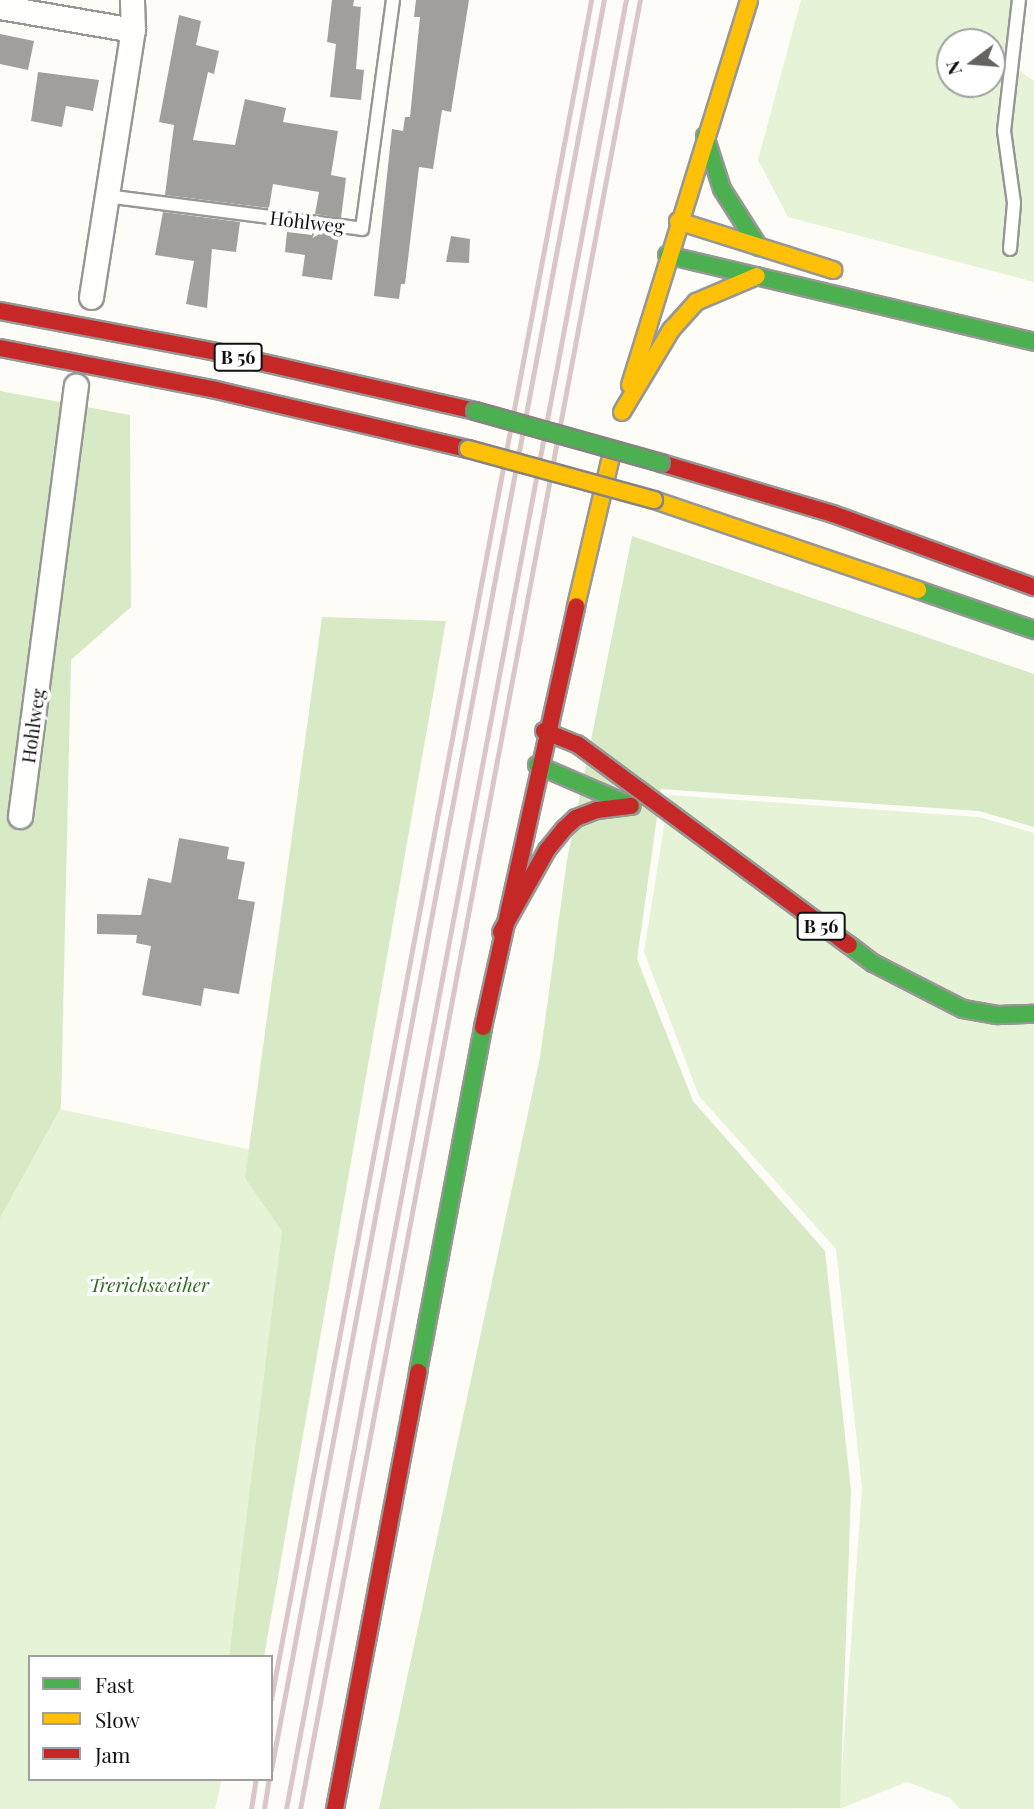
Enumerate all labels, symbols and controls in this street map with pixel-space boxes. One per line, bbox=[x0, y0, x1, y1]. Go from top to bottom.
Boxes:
north arrow bbox=[936, 28, 1006, 98]
text: N bbox=[938, 58, 967, 78]
street label: Hohlweg bbox=[268, 206, 346, 238]
road number: B 56 bbox=[214, 342, 262, 372]
street label: Hohlweg bbox=[16, 687, 50, 765]
road number: B 56 bbox=[796, 911, 846, 940]
park label: Trerichsweiher bbox=[89, 1274, 209, 1296]
legend bbox=[28, 1655, 273, 1781]
text: Fast bbox=[95, 1670, 134, 1698]
text: Slow bbox=[95, 1705, 140, 1733]
text: Jam bbox=[95, 1740, 131, 1768]

